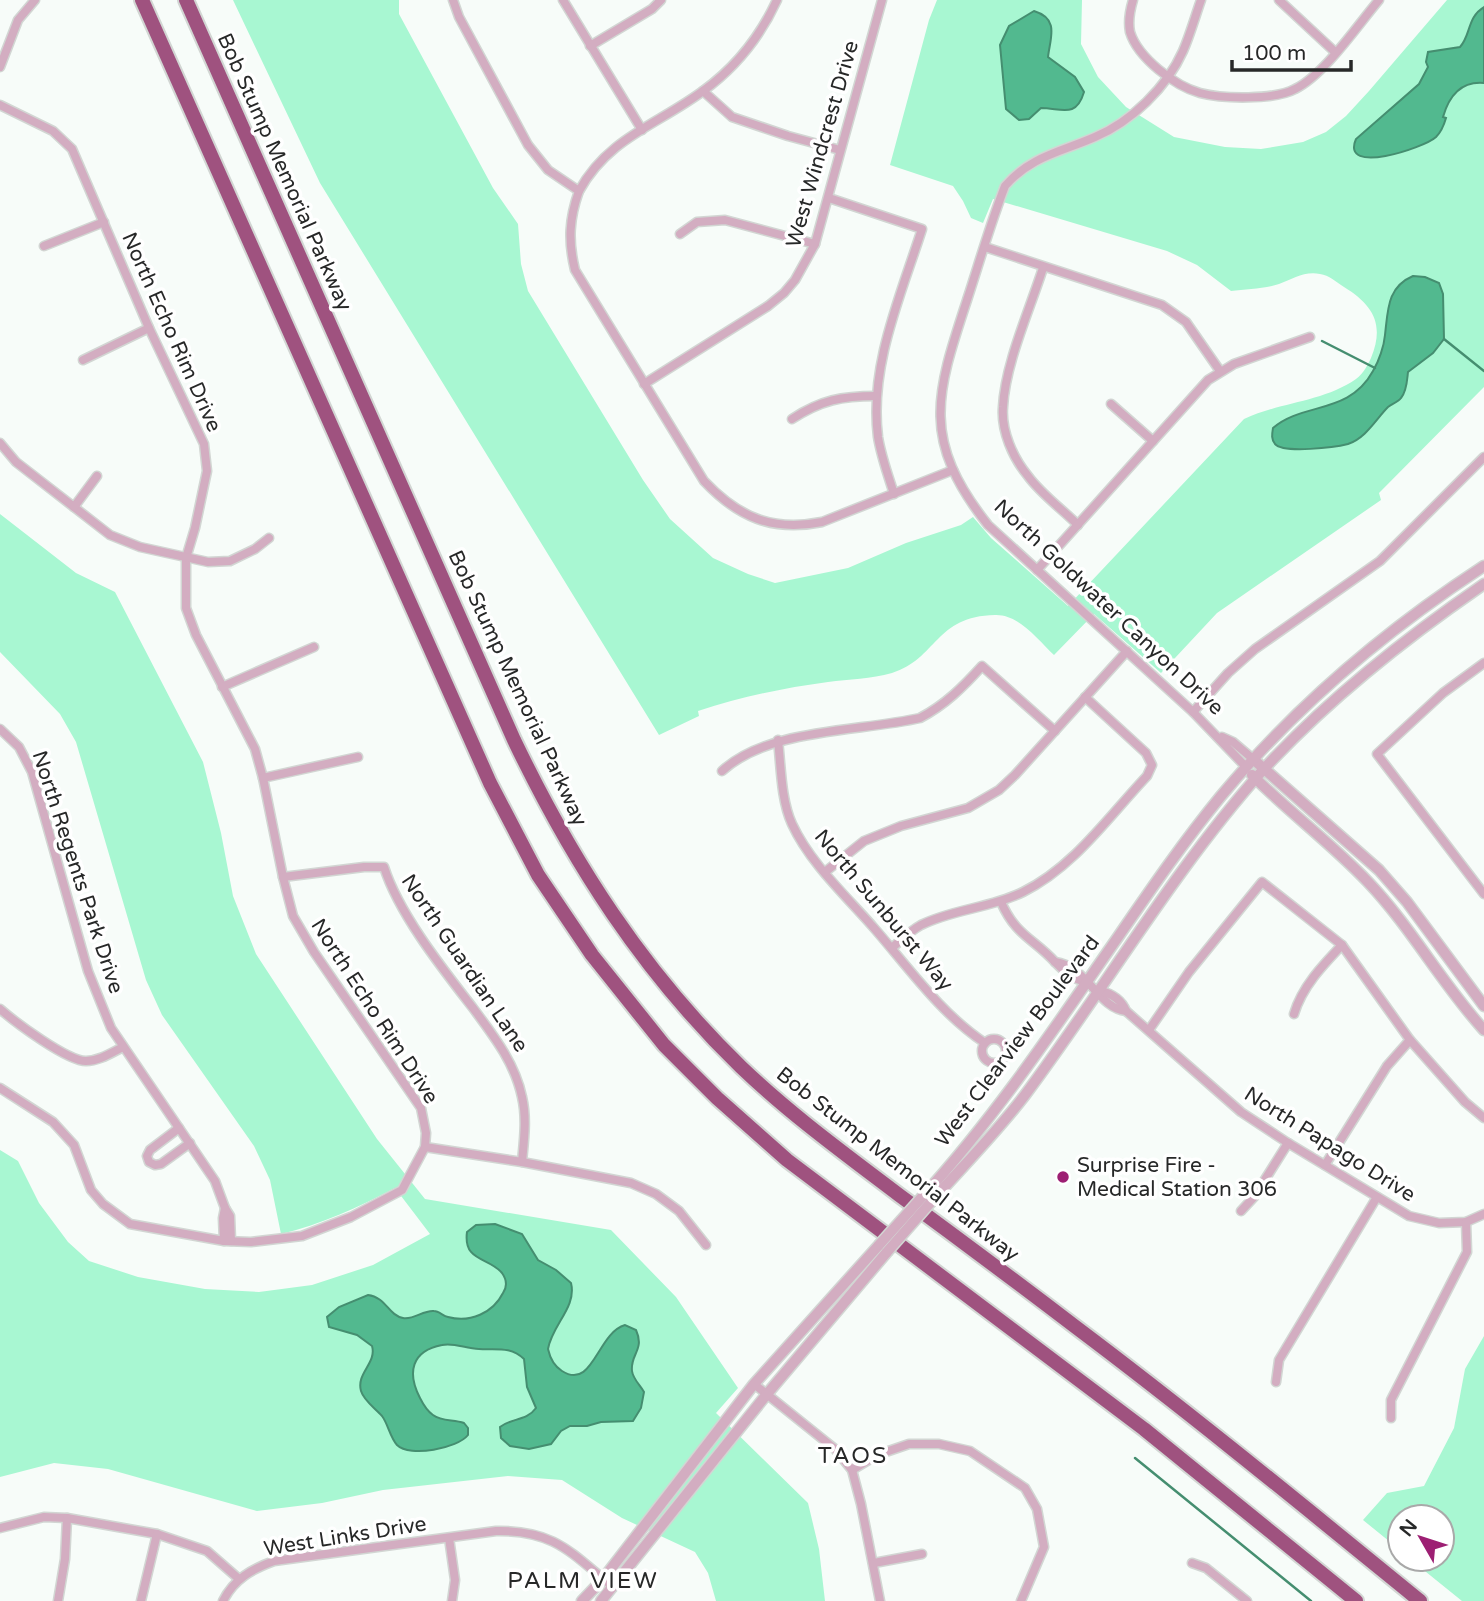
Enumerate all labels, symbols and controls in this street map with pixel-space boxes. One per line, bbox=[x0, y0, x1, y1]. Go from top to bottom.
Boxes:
scale bar bbox=[1232, 28, 1351, 72]
street label: Bob Stump Memorial Parkway bbox=[212, 30, 357, 315]
street label: West Windcrest Drive bbox=[781, 38, 864, 250]
text: 100 m bbox=[1242, 41, 1306, 66]
street label: North Echo Rim Drive bbox=[116, 229, 227, 436]
street label: North Goldwater Canyon Drive bbox=[989, 494, 1229, 721]
street label: Bob Stump Memorial Parkway bbox=[443, 546, 593, 830]
street label: North Regents Park Drive bbox=[26, 748, 129, 997]
street label: North Sunburst Way bbox=[809, 825, 958, 996]
street label: North Guardian Lane bbox=[396, 870, 533, 1057]
street label: North Echo Rim Drive bbox=[305, 914, 444, 1109]
street label: West Clearview Boulevard bbox=[930, 931, 1105, 1152]
street label: Bob Stump Memorial Parkway bbox=[771, 1062, 1024, 1267]
street label: North Papago Drive bbox=[1239, 1082, 1420, 1207]
place label: Surprise Fire - Medical Station 306 bbox=[1077, 1153, 1277, 1202]
marker: Surprise Fire - Medical Station 306 bbox=[1055, 1169, 1071, 1185]
district label: TAOS bbox=[818, 1442, 888, 1470]
north arrow bbox=[1386, 1503, 1456, 1573]
street label: West Links Drive bbox=[262, 1511, 428, 1562]
text: N bbox=[1395, 1515, 1422, 1541]
district label: PALM VIEW bbox=[507, 1567, 659, 1595]

